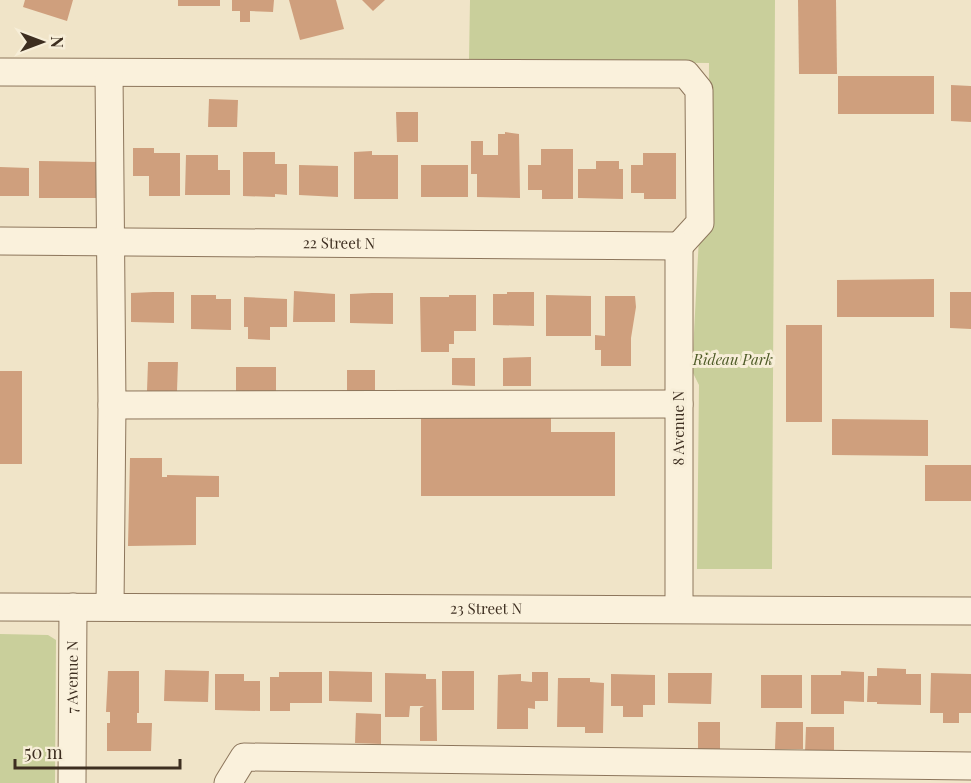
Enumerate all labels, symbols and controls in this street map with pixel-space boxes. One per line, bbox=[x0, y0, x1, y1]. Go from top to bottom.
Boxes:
north arrow bbox=[12, 12, 72, 72]
text: N bbox=[47, 36, 68, 48]
street label: 22 Street N bbox=[303, 232, 376, 253]
park label: Rideau Park bbox=[692, 349, 773, 369]
street label: 8 Avenue N bbox=[668, 390, 688, 465]
street label: 23 Street N bbox=[450, 598, 523, 618]
street label: 7 Avenue N bbox=[61, 640, 82, 714]
scale bar bbox=[15, 732, 180, 770]
text: 50 m bbox=[24, 740, 63, 764]

